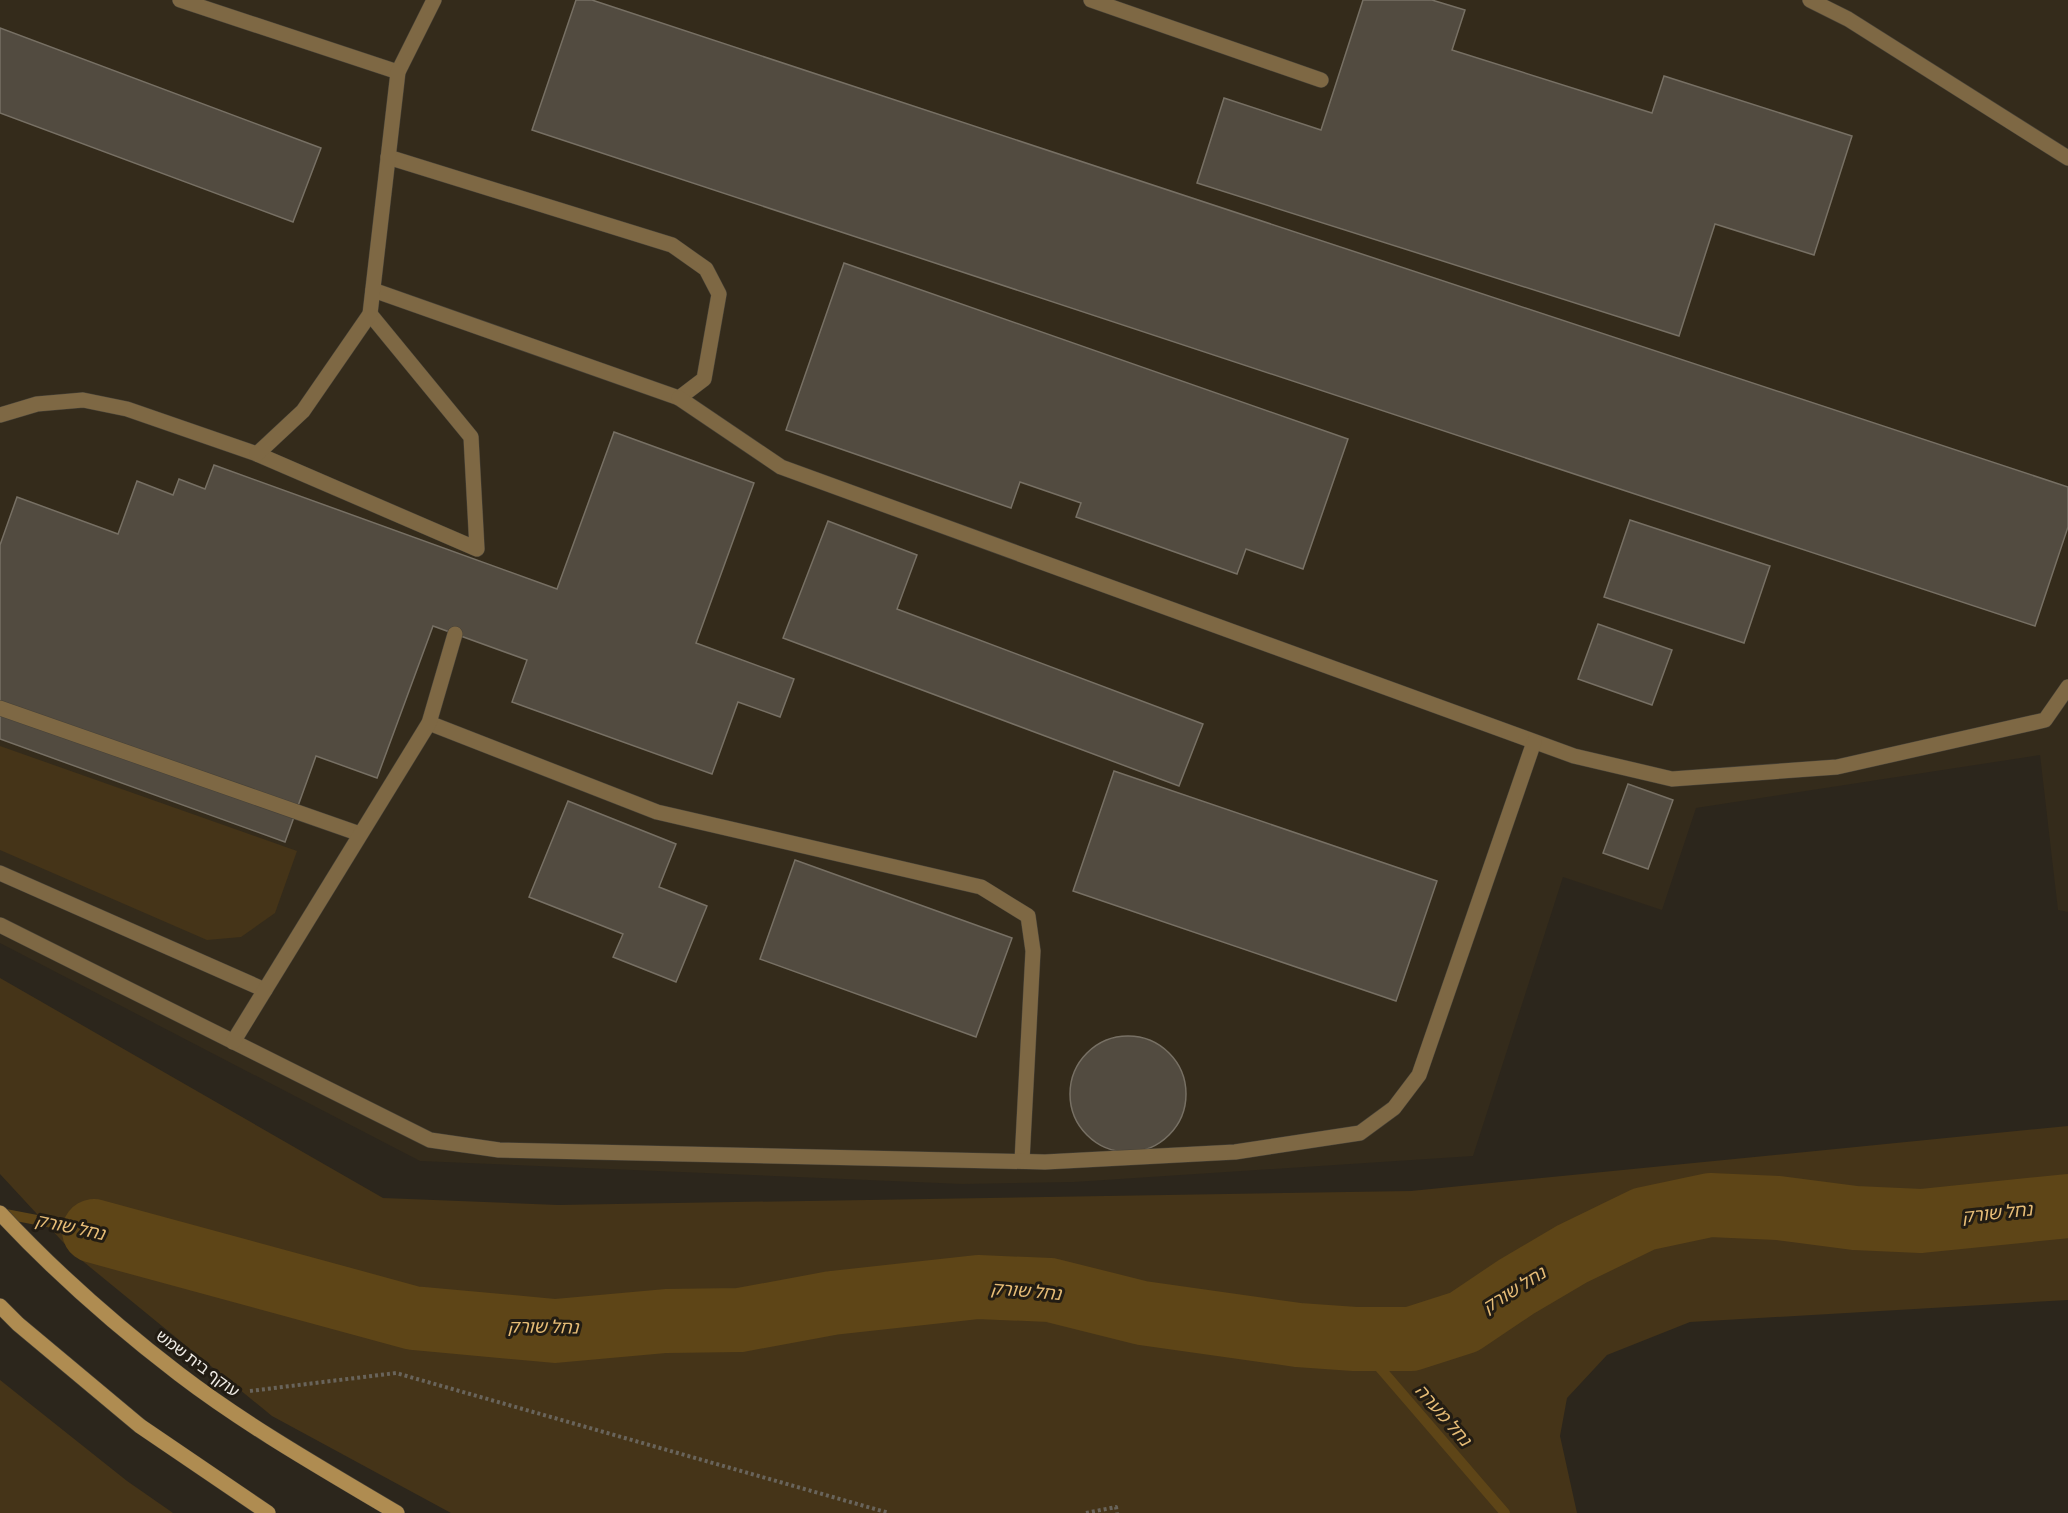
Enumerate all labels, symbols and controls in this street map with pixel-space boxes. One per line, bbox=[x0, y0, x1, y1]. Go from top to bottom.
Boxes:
water label: נחל שורק bbox=[1960, 1194, 2035, 1229]
water label: נחל שורק bbox=[33, 1205, 109, 1246]
water label: נחל שורק bbox=[1476, 1258, 1551, 1319]
water label: נחל שורק bbox=[990, 1273, 1064, 1306]
water label: נחל שורק bbox=[507, 1311, 580, 1340]
street label: עוקף בית שמש bbox=[152, 1323, 245, 1402]
water label: נחל מערה bbox=[1409, 1377, 1480, 1452]

